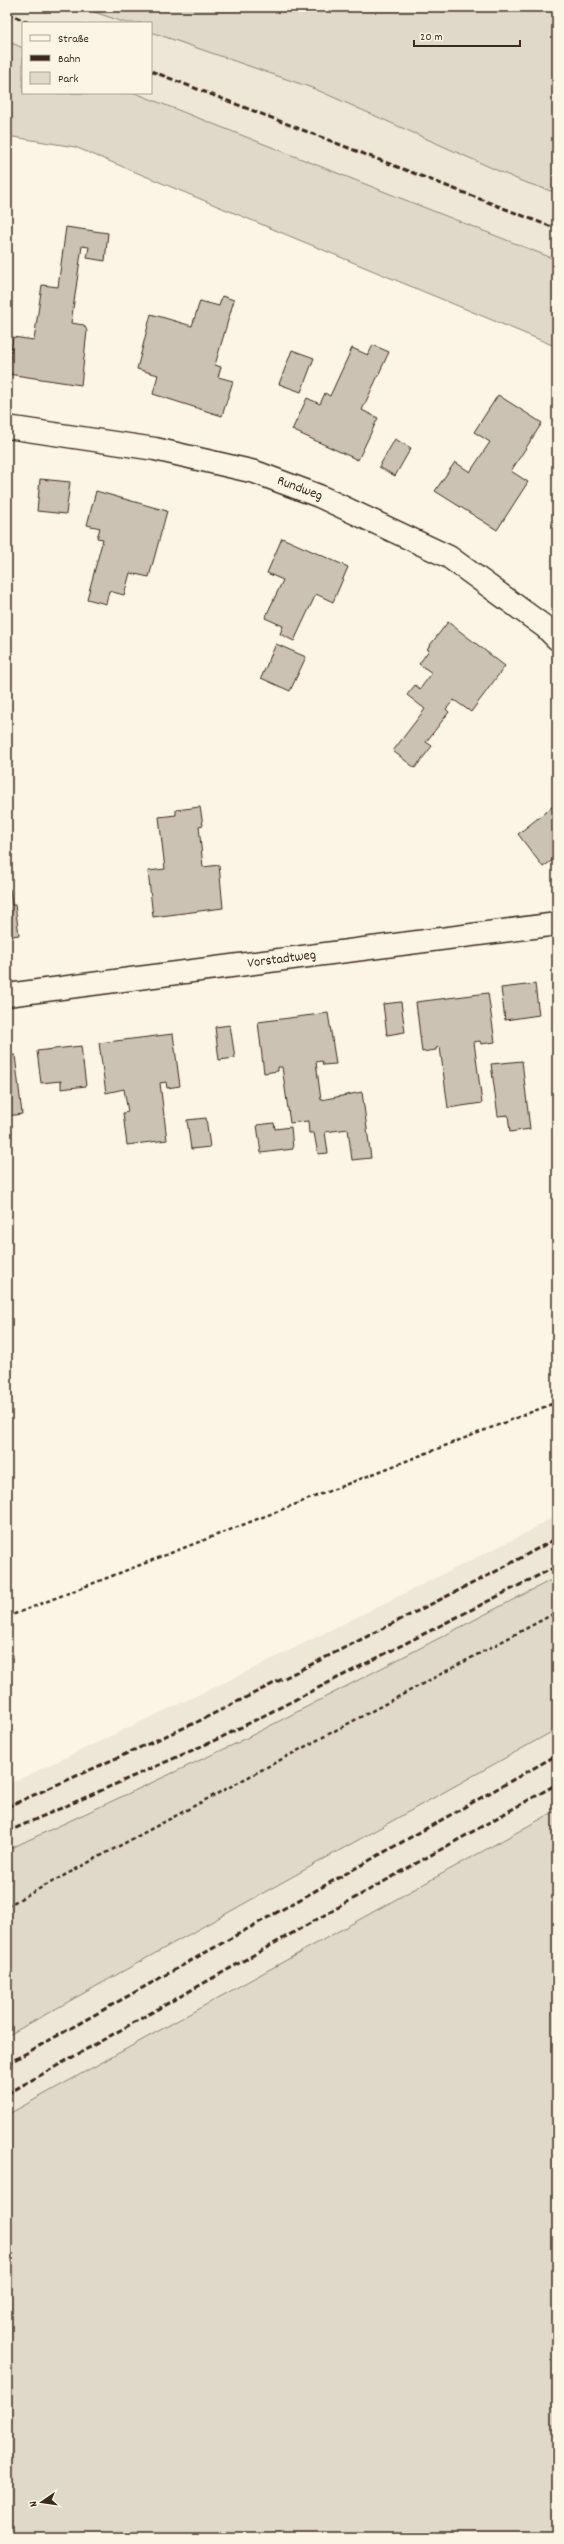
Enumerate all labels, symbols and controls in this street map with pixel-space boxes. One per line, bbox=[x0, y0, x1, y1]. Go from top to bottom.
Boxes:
legend bbox=[22, 22, 152, 94]
scale bar bbox=[414, 22, 520, 48]
text: 20 m bbox=[420, 29, 443, 46]
text: Straße bbox=[58, 31, 89, 48]
text: Bahn bbox=[58, 51, 81, 68]
text: Park bbox=[58, 71, 79, 88]
street label: Rundweg bbox=[274, 471, 325, 506]
street label: Vorstadtweg bbox=[246, 945, 317, 974]
north arrow bbox=[22, 2482, 62, 2522]
text: N bbox=[26, 2499, 43, 2508]

